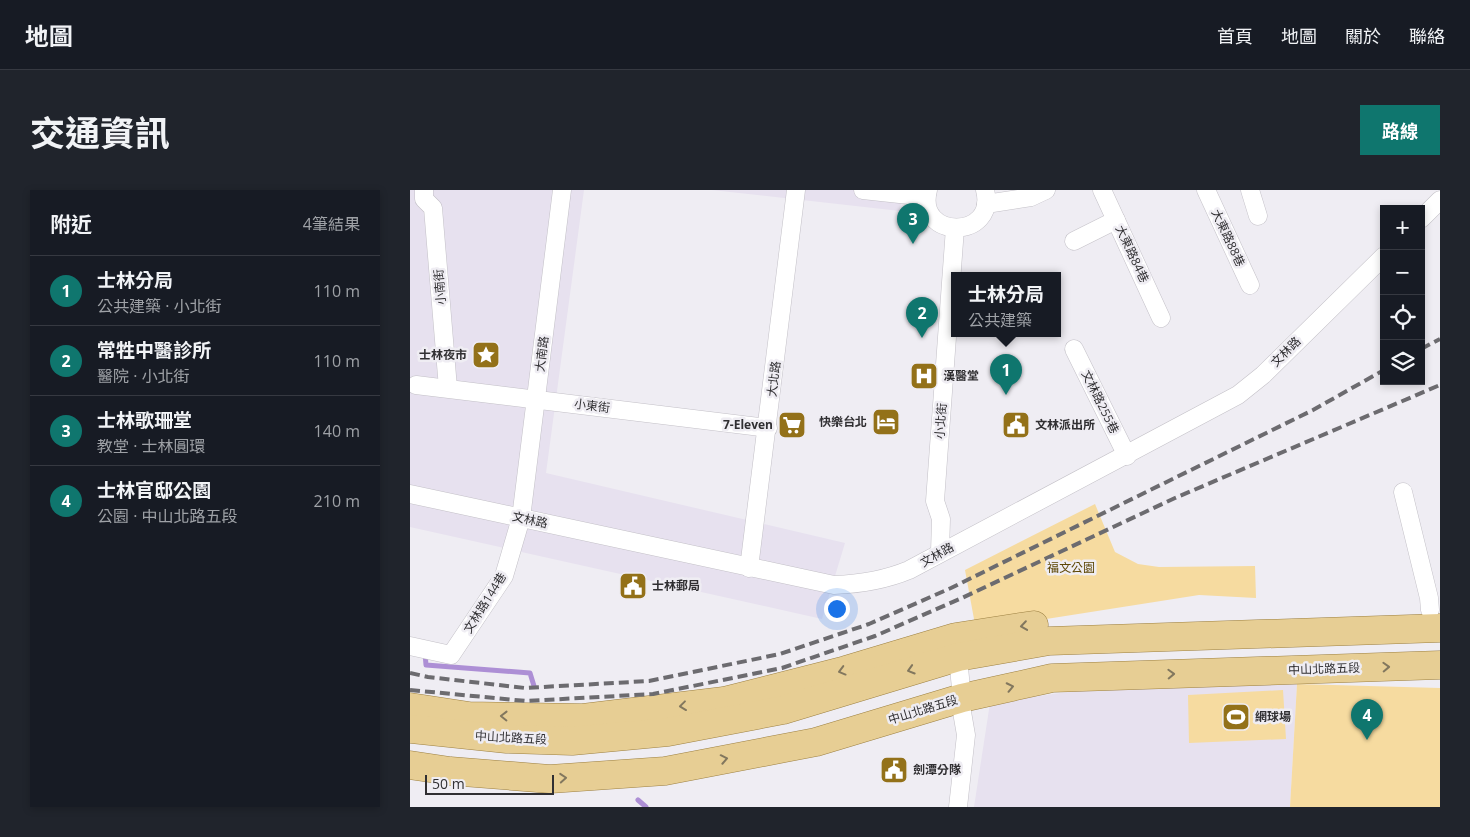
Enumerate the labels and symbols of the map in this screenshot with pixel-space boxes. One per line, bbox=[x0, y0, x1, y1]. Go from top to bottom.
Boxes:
pin: 3 bbox=[897, 203, 929, 244]
street label: 大東路88巷 bbox=[1208, 206, 1249, 269]
street label: 大東路84巷 bbox=[1112, 222, 1153, 285]
street label: 小南街 bbox=[429, 268, 450, 306]
pin: 2 bbox=[906, 297, 938, 338]
street label: 文林路 bbox=[1267, 333, 1304, 370]
street label: 大南路 bbox=[531, 335, 552, 373]
place icon: 士林夜市 bbox=[471, 340, 501, 370]
place label: 士林夜市 bbox=[419, 346, 467, 363]
pin: 1 bbox=[990, 354, 1022, 395]
street label: 大北路 bbox=[763, 360, 784, 398]
hospital icon: 漢醫堂 bbox=[909, 361, 939, 391]
place label: 漢醫堂 bbox=[943, 367, 979, 384]
street label: 文林路255巷 bbox=[1078, 367, 1123, 436]
street label: 小東街 bbox=[573, 395, 611, 416]
street label: 小北街 bbox=[931, 402, 950, 440]
hotel icon: 快樂台北 bbox=[871, 407, 901, 437]
supermarket icon: 7-Eleven bbox=[777, 410, 807, 440]
public building icon: 文林派出所 bbox=[1001, 410, 1031, 440]
place label: 快樂台北 bbox=[819, 413, 867, 430]
place label: 7-Eleven bbox=[723, 416, 773, 433]
place label: 文林派出所 bbox=[1035, 416, 1095, 433]
street label: 文林路 bbox=[511, 507, 549, 532]
street label: 文林路 bbox=[917, 538, 957, 571]
park label: 福文公園 bbox=[1047, 559, 1095, 576]
street label: 文林路144巷 bbox=[459, 569, 510, 636]
public building icon: 士林郵局 bbox=[618, 571, 648, 601]
place label: 士林郵局 bbox=[652, 577, 700, 594]
your location bbox=[824, 596, 850, 622]
one-way arrow bbox=[1020, 621, 1029, 631]
street label: 中山北路五段 bbox=[1288, 659, 1360, 678]
one-way arrow bbox=[1382, 661, 1390, 672]
one-way arrow bbox=[837, 665, 846, 676]
one-way arrow bbox=[907, 665, 915, 675]
one-way arrow bbox=[1168, 669, 1175, 679]
one-way arrow bbox=[1005, 682, 1014, 693]
street label: 中山北路五段 bbox=[886, 691, 960, 728]
pin: 4 bbox=[1351, 699, 1383, 740]
one-way arrow bbox=[679, 700, 687, 711]
sports icon: 網球場 bbox=[1221, 702, 1251, 732]
place label: 網球場 bbox=[1255, 708, 1291, 725]
one-way arrow bbox=[500, 711, 508, 722]
street label: 中山北路五段 bbox=[475, 727, 547, 748]
one-way arrow bbox=[720, 755, 728, 765]
public building icon: 劍潭分隊 bbox=[879, 755, 909, 785]
place label: 劍潭分隊 bbox=[913, 761, 961, 778]
scale bar bbox=[425, 772, 554, 795]
one-way arrow bbox=[559, 773, 567, 784]

